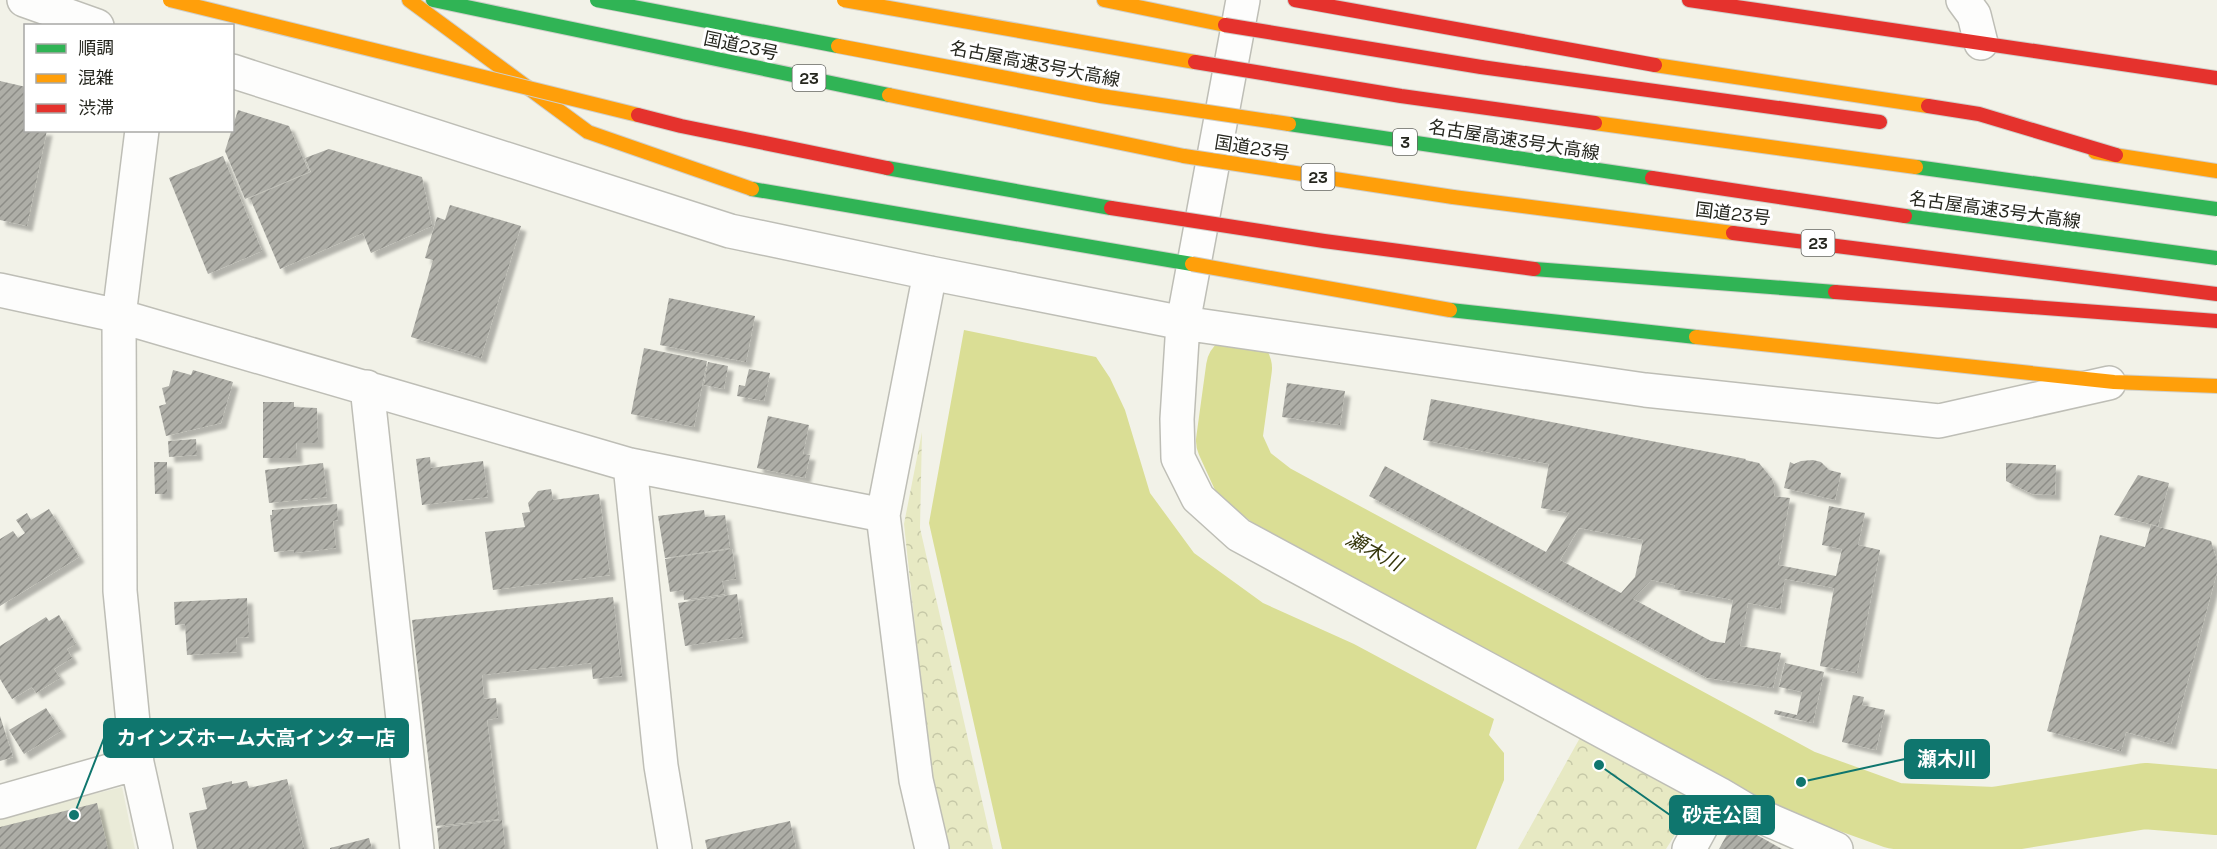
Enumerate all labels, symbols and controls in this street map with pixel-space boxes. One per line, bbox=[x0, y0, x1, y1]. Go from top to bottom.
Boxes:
legend bbox=[24, 24, 234, 132]
street label: 国道23号 bbox=[702, 26, 781, 65]
text: 順調 bbox=[78, 36, 114, 59]
street label: 名古屋高速3号大高線 bbox=[948, 36, 1122, 91]
road number: 23 bbox=[792, 65, 826, 91]
text: 混雑 bbox=[78, 66, 114, 89]
text: 渋滞 bbox=[78, 96, 114, 119]
street label: 名古屋高速3号大高線 bbox=[1427, 115, 1601, 164]
road number: 3 bbox=[1393, 129, 1417, 155]
street label: 国道23号 bbox=[1213, 130, 1291, 165]
road number: 23 bbox=[1302, 164, 1334, 190]
street label: 名古屋高速3号大高線 bbox=[1908, 186, 2082, 233]
street label: 国道23号 bbox=[1694, 197, 1772, 230]
road number: 23 bbox=[1802, 230, 1834, 256]
water label: 瀬木川 bbox=[1341, 525, 1408, 578]
callout: カインズホーム大高インター店 bbox=[104, 719, 408, 757]
text: カインズホーム大高インター店 bbox=[117, 725, 396, 751]
callout: 瀬木川 bbox=[1905, 740, 1989, 778]
text: 瀬木川 bbox=[1917, 746, 1977, 772]
callout: 砂走公園 bbox=[1670, 796, 1774, 834]
text: 砂走公園 bbox=[1682, 802, 1762, 828]

